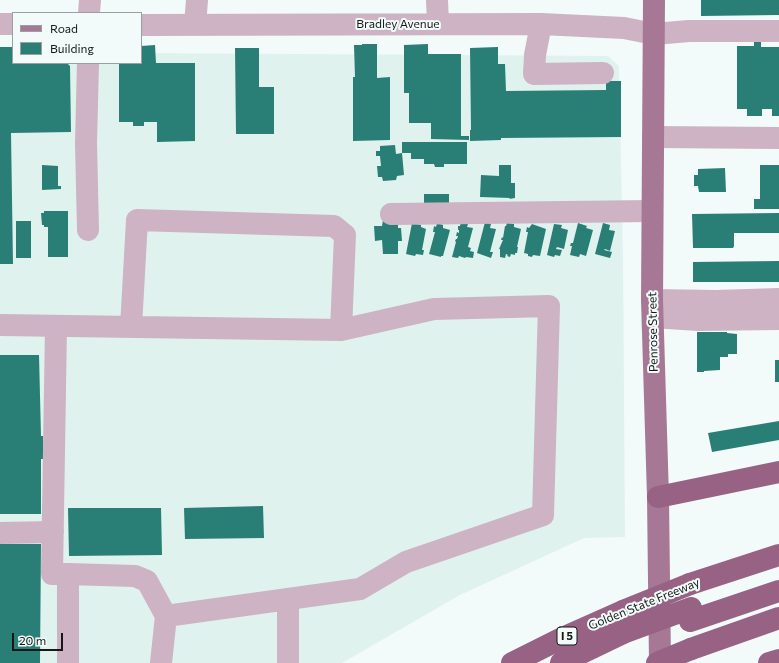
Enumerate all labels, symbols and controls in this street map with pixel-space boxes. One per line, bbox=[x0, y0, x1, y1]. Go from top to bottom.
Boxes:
legend bbox=[12, 12, 142, 64]
street label: Bradley Avenue bbox=[356, 17, 440, 31]
text: Road bbox=[50, 21, 78, 35]
text: Building bbox=[50, 41, 94, 55]
street label: Penrose Street bbox=[645, 292, 661, 372]
street label: Golden State Freeway bbox=[586, 575, 702, 633]
scale bar bbox=[14, 625, 65, 651]
road number: I 5 bbox=[557, 627, 577, 645]
text: 20 m bbox=[19, 633, 46, 647]

